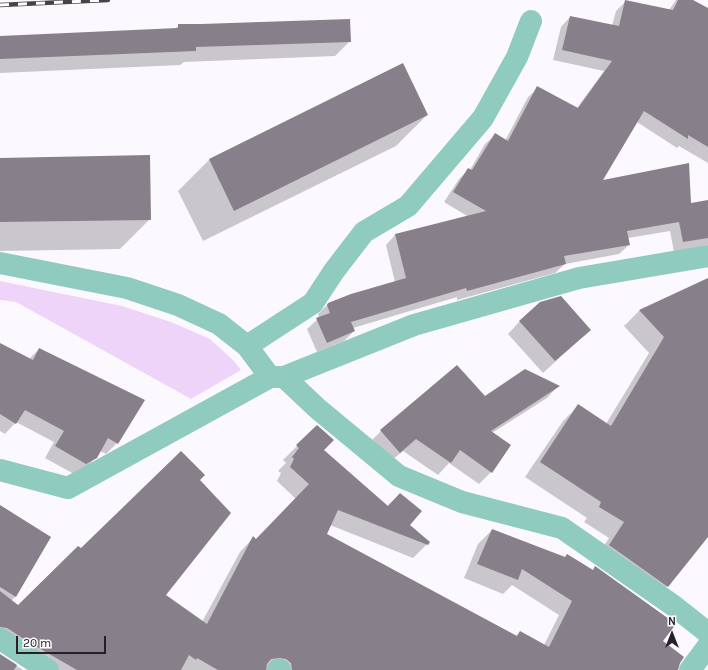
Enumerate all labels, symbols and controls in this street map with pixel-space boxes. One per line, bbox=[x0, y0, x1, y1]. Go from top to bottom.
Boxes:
north arrow bbox=[652, 614, 692, 654]
text: N bbox=[668, 615, 676, 628]
scale bar bbox=[18, 628, 108, 654]
text: 20 m bbox=[23, 636, 51, 650]

